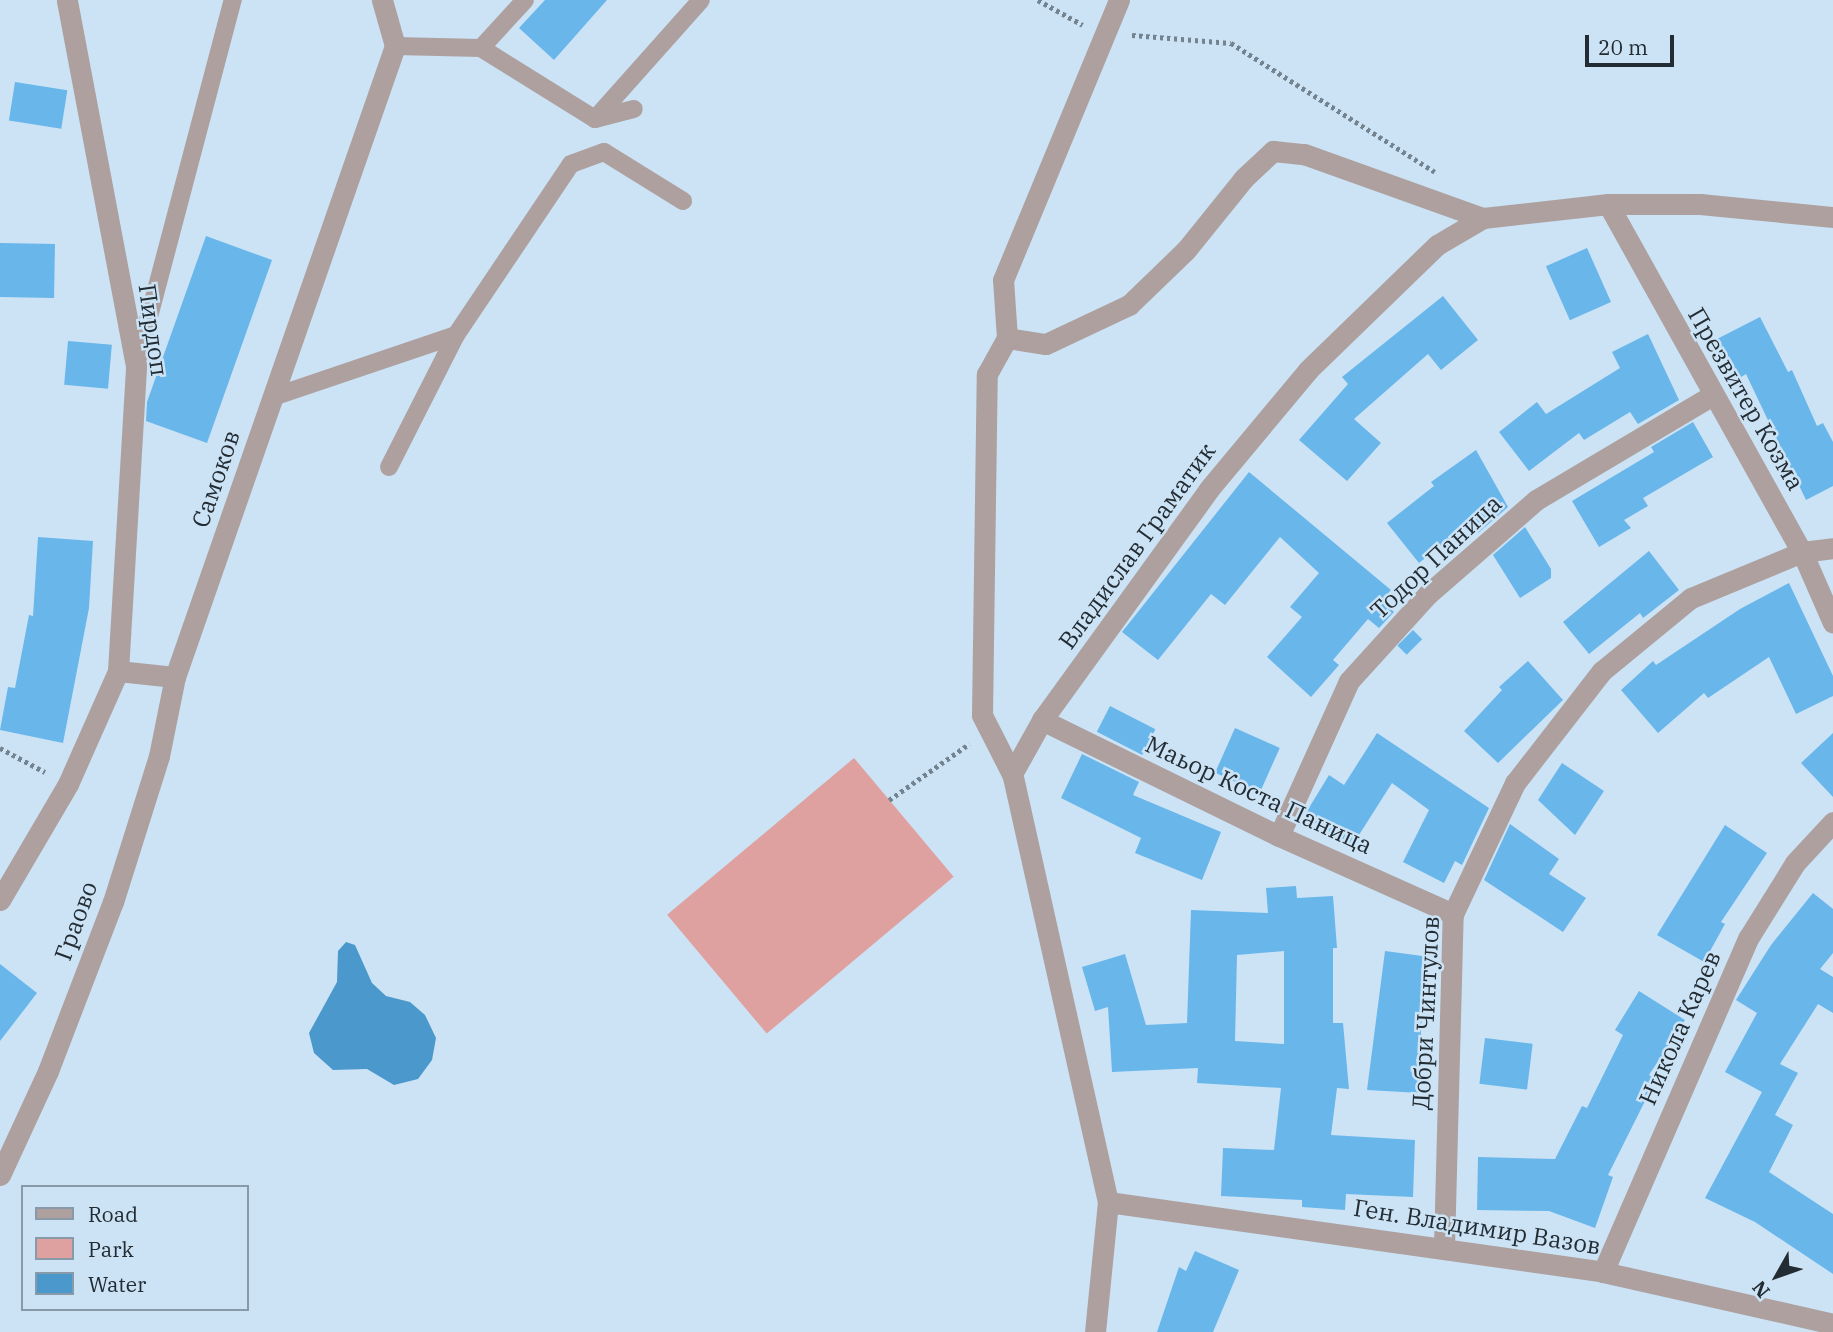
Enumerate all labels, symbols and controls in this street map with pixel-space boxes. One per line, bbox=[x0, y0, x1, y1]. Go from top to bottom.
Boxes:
scale bar bbox=[1588, 21, 1677, 65]
text: 20 m bbox=[1598, 33, 1648, 61]
street label: Пирдоп bbox=[132, 282, 174, 378]
street label: Презвитер Козма bbox=[1682, 303, 1810, 495]
street label: Самоков bbox=[186, 427, 246, 531]
street label: Владислав Граматик bbox=[1053, 437, 1221, 655]
street label: Тодор Паница bbox=[1365, 489, 1507, 625]
street label: Маьор Коста Паница bbox=[1141, 730, 1377, 860]
street label: Граово bbox=[48, 878, 104, 964]
street label: Добри Чинтулов bbox=[1407, 915, 1445, 1111]
street label: Никола Карев bbox=[1633, 946, 1727, 1110]
legend bbox=[21, 1185, 248, 1311]
street label: Ген. Владимир Вазов bbox=[1351, 1193, 1603, 1261]
text: Road bbox=[88, 1200, 138, 1228]
text: Park bbox=[88, 1235, 134, 1263]
north arrow bbox=[1742, 1241, 1812, 1311]
text: Water bbox=[88, 1270, 146, 1298]
text: N bbox=[1747, 1276, 1775, 1303]

